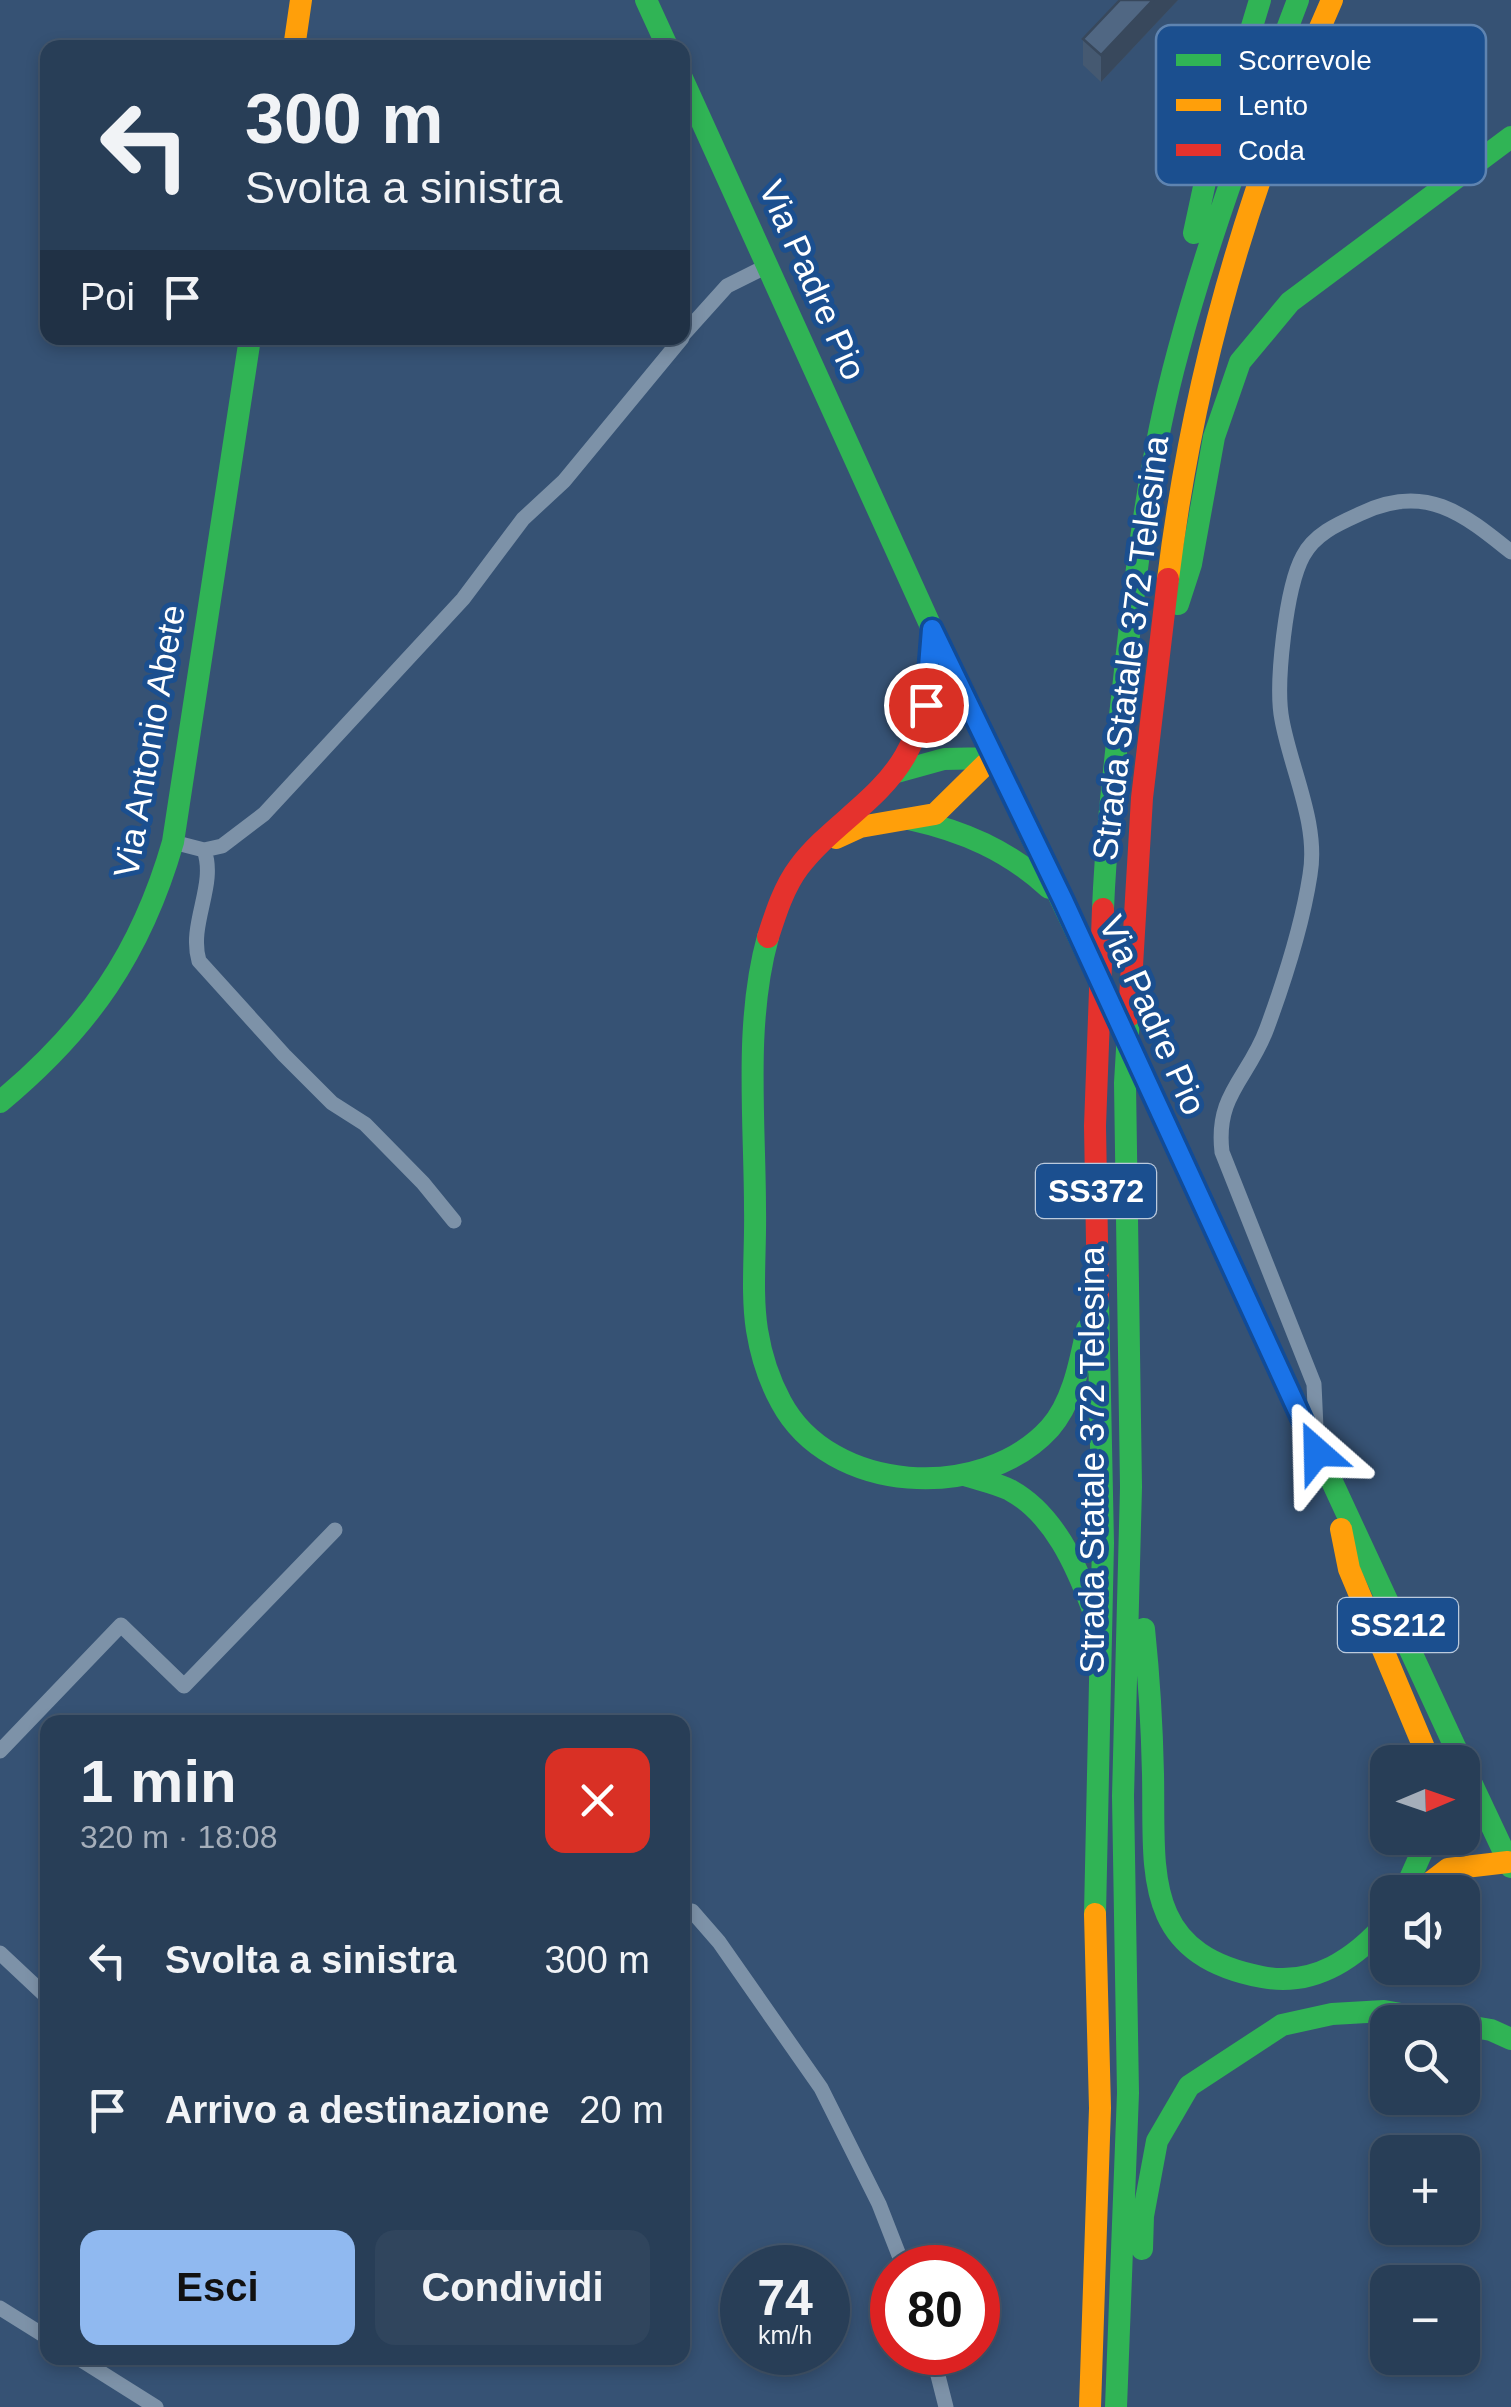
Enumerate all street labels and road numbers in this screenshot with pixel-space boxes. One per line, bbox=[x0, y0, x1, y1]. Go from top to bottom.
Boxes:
street label: Via Padre Pio bbox=[752, 175, 874, 385]
street label: Strada Statale 372 Telesina bbox=[1085, 433, 1175, 863]
street label: Via Antonio Abete bbox=[106, 602, 192, 880]
street label: Via Padre Pio bbox=[1092, 910, 1214, 1120]
road number: SS372 bbox=[1036, 1164, 1156, 1218]
street label: Strada Statale 372 Telesina bbox=[1072, 1246, 1111, 1674]
road number: SS212 bbox=[1338, 1598, 1458, 1652]

